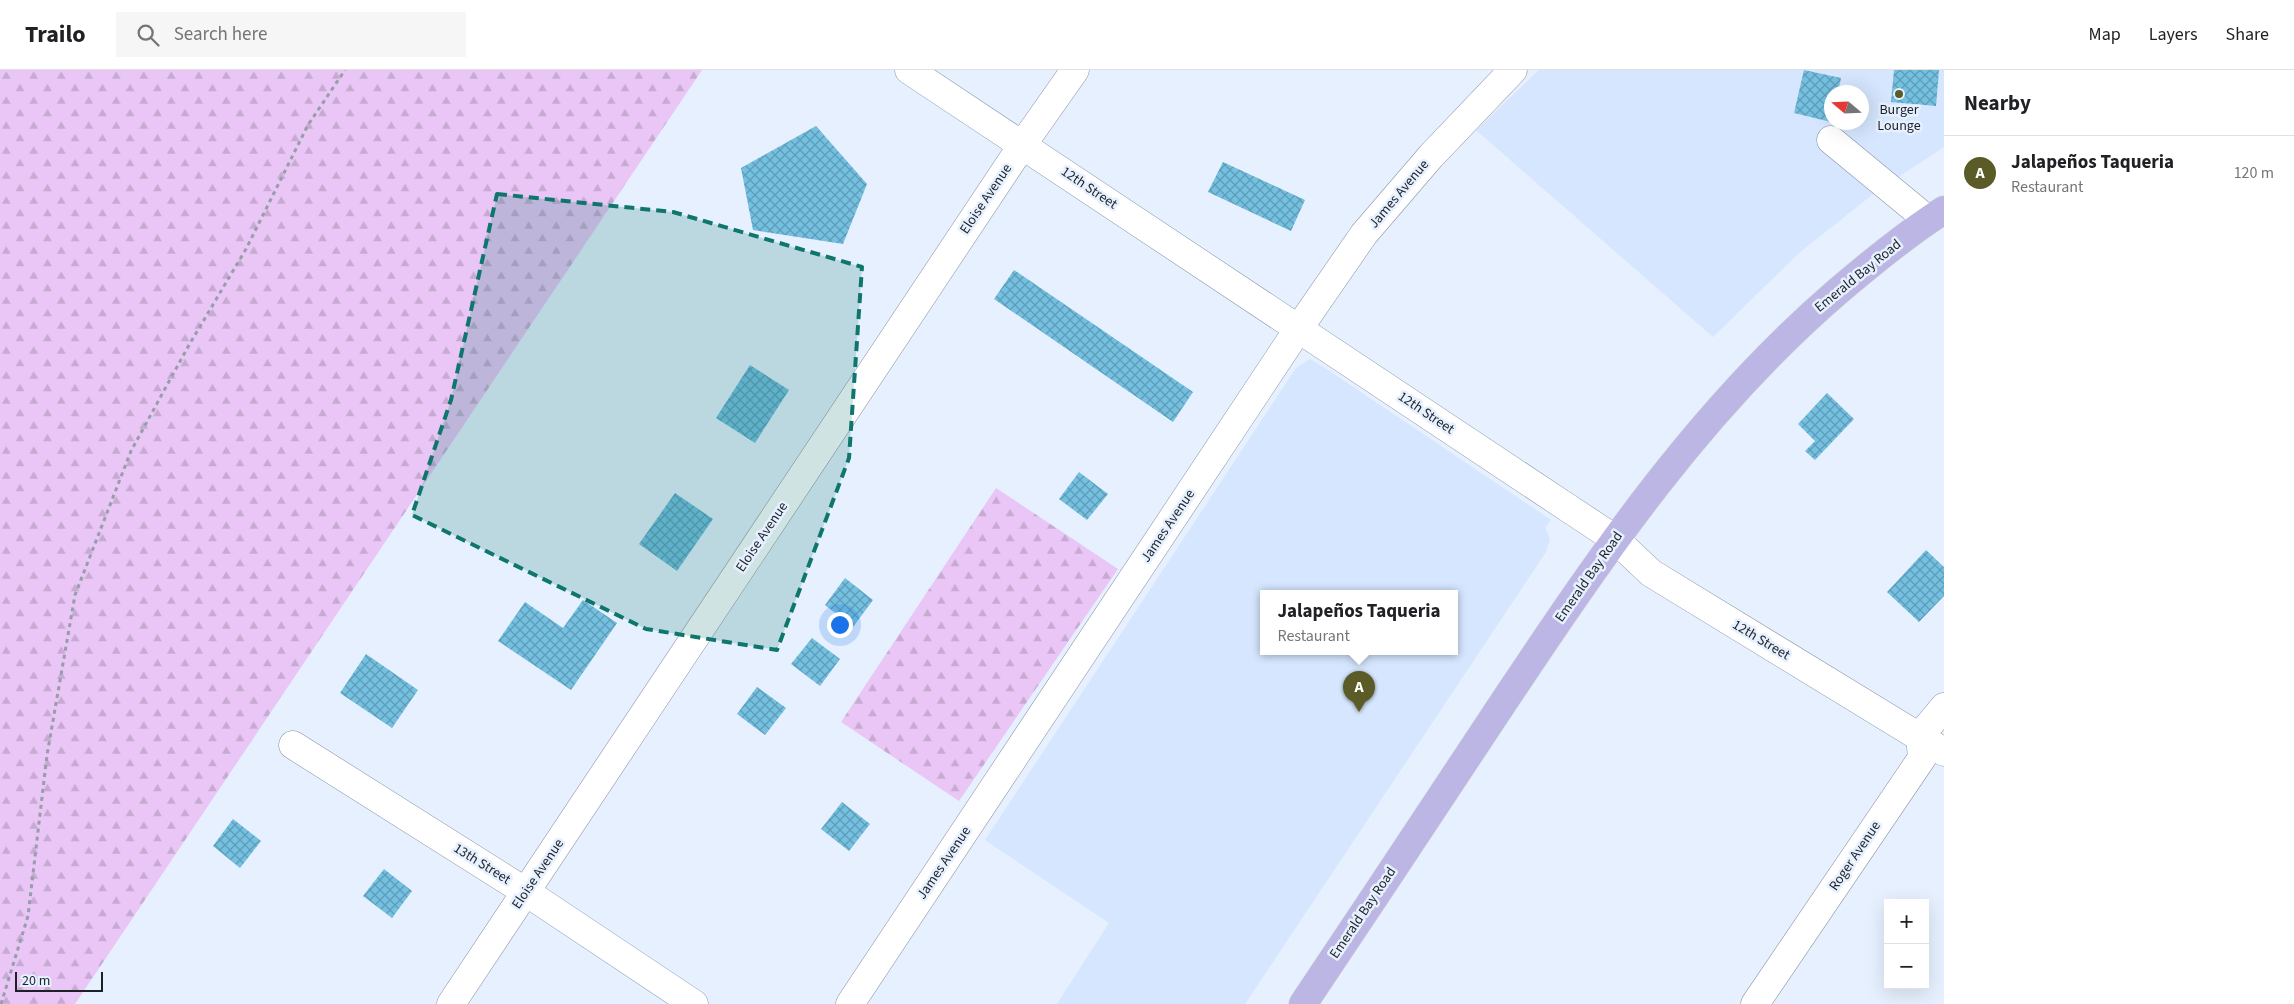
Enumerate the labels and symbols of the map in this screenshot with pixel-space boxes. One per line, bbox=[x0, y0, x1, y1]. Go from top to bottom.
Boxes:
north arrow bbox=[1824, 85, 1869, 130]
marker: Burger Lounge bbox=[1893, 88, 1905, 100]
place label: Burger Lounge bbox=[1877, 100, 1921, 136]
street label: James Avenue bbox=[1364, 155, 1434, 233]
street label: Eloise Avenue bbox=[955, 160, 1017, 238]
street label: 12th Street bbox=[1057, 162, 1121, 214]
street label: Emerald Bay Road bbox=[1810, 235, 1906, 317]
street label: 12th Street bbox=[1394, 387, 1458, 439]
street label: James Avenue bbox=[1136, 485, 1200, 566]
street label: Eloise Avenue bbox=[731, 498, 793, 576]
street label: Emerald Bay Road bbox=[1550, 528, 1628, 626]
your location bbox=[827, 612, 853, 638]
street label: 12th Street bbox=[1728, 615, 1794, 665]
pin: A bbox=[1343, 671, 1375, 712]
street label: Roger Avenue bbox=[1824, 817, 1886, 895]
street label: James Avenue bbox=[912, 822, 976, 903]
street label: Eloise Avenue bbox=[507, 835, 569, 913]
street label: 13th Street bbox=[450, 839, 515, 890]
street label: Emerald Bay Road bbox=[1325, 863, 1401, 963]
scale bar bbox=[15, 969, 102, 992]

